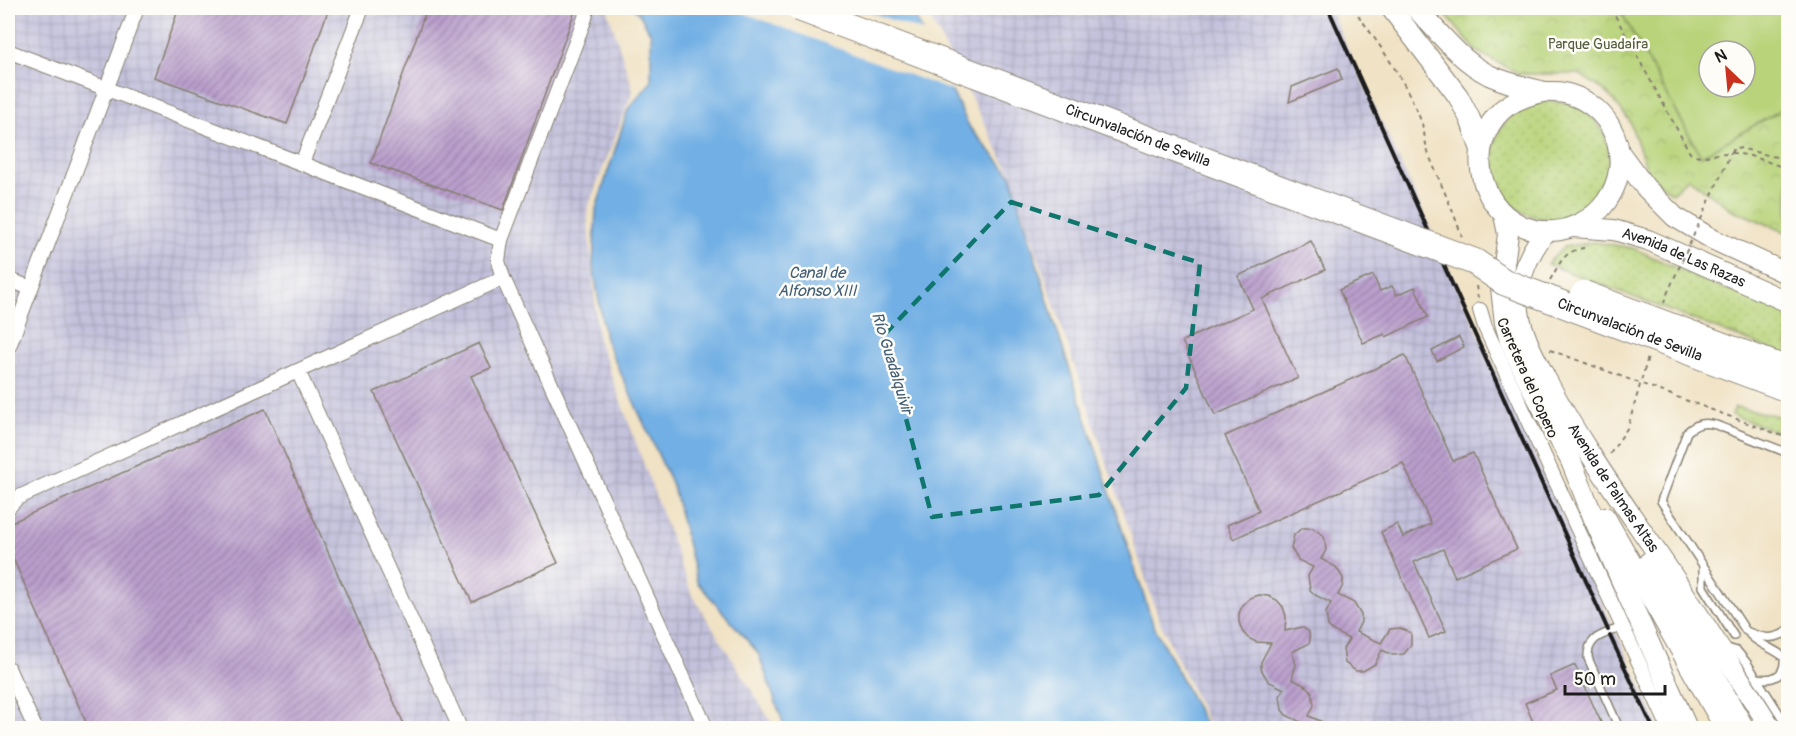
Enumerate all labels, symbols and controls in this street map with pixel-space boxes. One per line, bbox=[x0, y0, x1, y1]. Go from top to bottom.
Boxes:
park label: Parque Guadaíra bbox=[1548, 35, 1648, 54]
north arrow bbox=[1697, 39, 1757, 99]
text: N bbox=[1712, 45, 1730, 68]
street label: Circunvalación de Sevilla bbox=[1063, 99, 1213, 171]
street label: Avenida de Las Razas bbox=[1620, 223, 1749, 292]
water label: Canal de Alfonso XIII bbox=[778, 263, 858, 301]
street label: Circunvalación de Sevilla bbox=[1555, 294, 1705, 365]
water label: Río Guadalquivir bbox=[867, 310, 918, 419]
street label: Carretera del Copero bbox=[1492, 315, 1562, 441]
street label: Avenida de Palmas Altas bbox=[1564, 420, 1663, 556]
scale bar bbox=[1565, 658, 1666, 696]
text: 50 m bbox=[1574, 668, 1616, 691]

